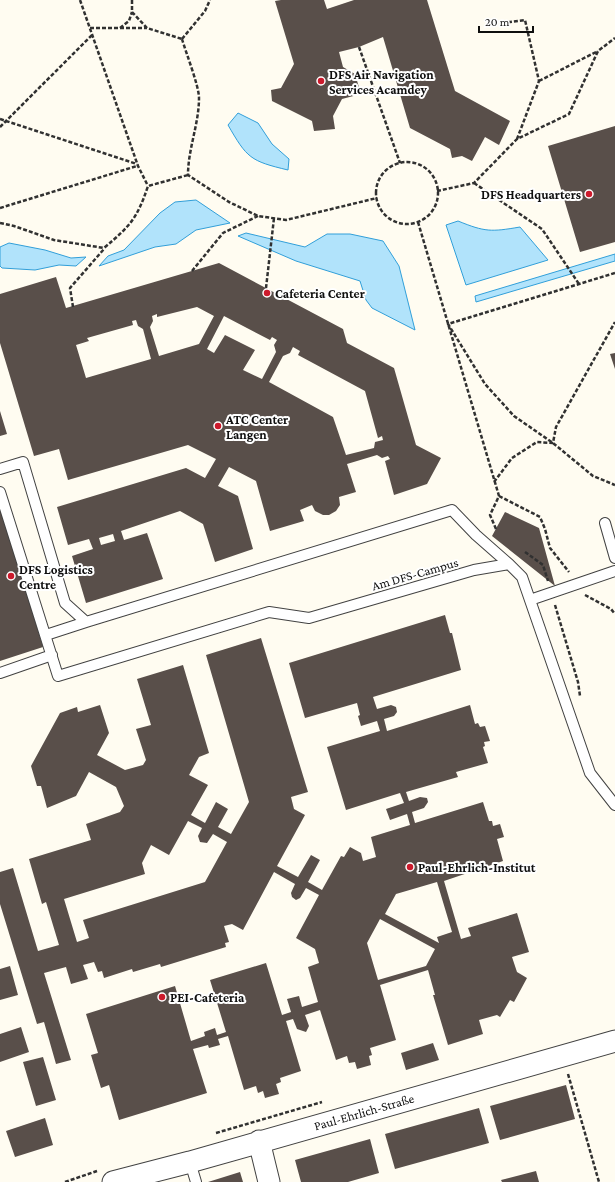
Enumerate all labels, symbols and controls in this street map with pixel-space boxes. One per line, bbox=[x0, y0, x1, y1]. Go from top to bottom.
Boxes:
scale bar bbox=[479, 8, 533, 34]
text: 20 m bbox=[485, 15, 510, 29]
place label: DFS Air Navigation Services Acamdey bbox=[329, 67, 434, 97]
marker: DFS Air Navigation Services Acamdey bbox=[316, 76, 326, 86]
place label: DFS Headquarters bbox=[481, 187, 581, 202]
marker: DFS Headquarters bbox=[584, 189, 594, 199]
place label: Cafeteria Center bbox=[275, 286, 366, 301]
marker: Cafeteria Center bbox=[262, 288, 272, 298]
place label: ATC Center Langen bbox=[225, 412, 289, 442]
marker: ATC Center Langen bbox=[213, 421, 223, 431]
street label: Am DFS-Campus bbox=[370, 554, 460, 594]
place label: DFS Logistics Centre bbox=[19, 562, 93, 592]
marker: DFS Logistics Centre bbox=[6, 571, 16, 581]
place label: Paul-Ehrlich-Institut bbox=[418, 860, 536, 875]
marker: Paul-Ehrlich-Institut bbox=[405, 862, 415, 872]
place label: PEI-Cafeteria bbox=[170, 990, 245, 1005]
marker: PEI-Cafeteria bbox=[157, 992, 167, 1002]
street label: Paul-Ehrlich-Straße bbox=[312, 1090, 416, 1133]

